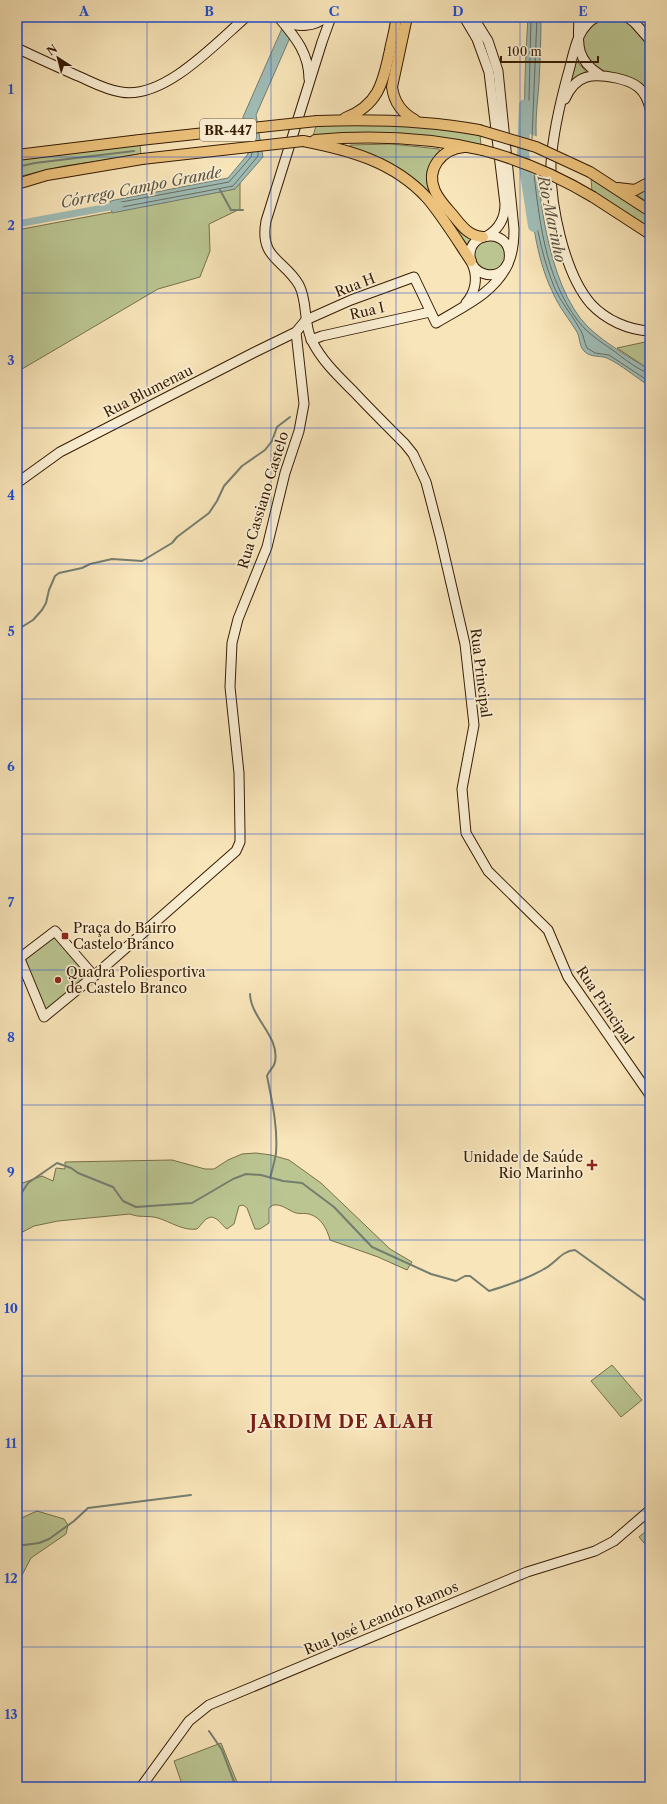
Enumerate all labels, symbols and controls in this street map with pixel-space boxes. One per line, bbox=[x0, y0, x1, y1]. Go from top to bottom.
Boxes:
text: A bbox=[78, 3, 90, 19]
text: B bbox=[204, 3, 214, 19]
text: C bbox=[329, 3, 339, 19]
text: D bbox=[452, 3, 464, 19]
text: E bbox=[578, 3, 588, 19]
north arrow bbox=[38, 38, 78, 78]
scale bar bbox=[501, 38, 598, 64]
text: N bbox=[44, 41, 60, 58]
text: 100 m bbox=[507, 44, 542, 59]
text: 1 bbox=[8, 81, 14, 97]
road number: BR-447 bbox=[200, 119, 256, 141]
water label: Córrego Campo Grande bbox=[59, 162, 224, 212]
water label: Rio Marinho bbox=[533, 173, 570, 264]
text: 2 bbox=[7, 217, 15, 233]
street label: Rua H bbox=[332, 269, 378, 301]
street label: Rua I bbox=[348, 298, 386, 324]
text: 3 bbox=[7, 352, 15, 368]
street label: Rua Blumenau bbox=[100, 361, 196, 421]
street label: Rua Cassiano Castelo bbox=[234, 429, 292, 571]
text: 4 bbox=[7, 487, 15, 503]
text: 5 bbox=[7, 623, 15, 639]
street label: Rua Principal bbox=[467, 627, 495, 719]
text: 6 bbox=[7, 758, 15, 774]
text: 7 bbox=[8, 894, 15, 910]
place label: Praça do Bairro Castelo Branco bbox=[73, 919, 176, 953]
marker: Praça do Bairro Castelo Branco bbox=[60, 931, 70, 941]
place label: Quadra Poliesportiva de Castelo Branco bbox=[66, 963, 206, 997]
street label: Rua Principal bbox=[572, 963, 638, 1047]
marker: Quadra Poliesportiva de Castelo Branco bbox=[53, 975, 63, 985]
text: 8 bbox=[7, 1029, 15, 1045]
place label: Unidade de Saúde Rio Marinho bbox=[463, 1148, 583, 1182]
marker: Unidade de Saúde Rio Marinho bbox=[586, 1159, 598, 1171]
text: 9 bbox=[7, 1164, 15, 1180]
text: 10 bbox=[4, 1300, 18, 1316]
district label: JARDIM DE ALAH bbox=[247, 1411, 434, 1433]
text: 11 bbox=[5, 1435, 17, 1451]
text: 12 bbox=[4, 1570, 18, 1586]
street label: Rua José Leandro Ramos bbox=[301, 1577, 461, 1659]
text: 13 bbox=[4, 1706, 18, 1722]

